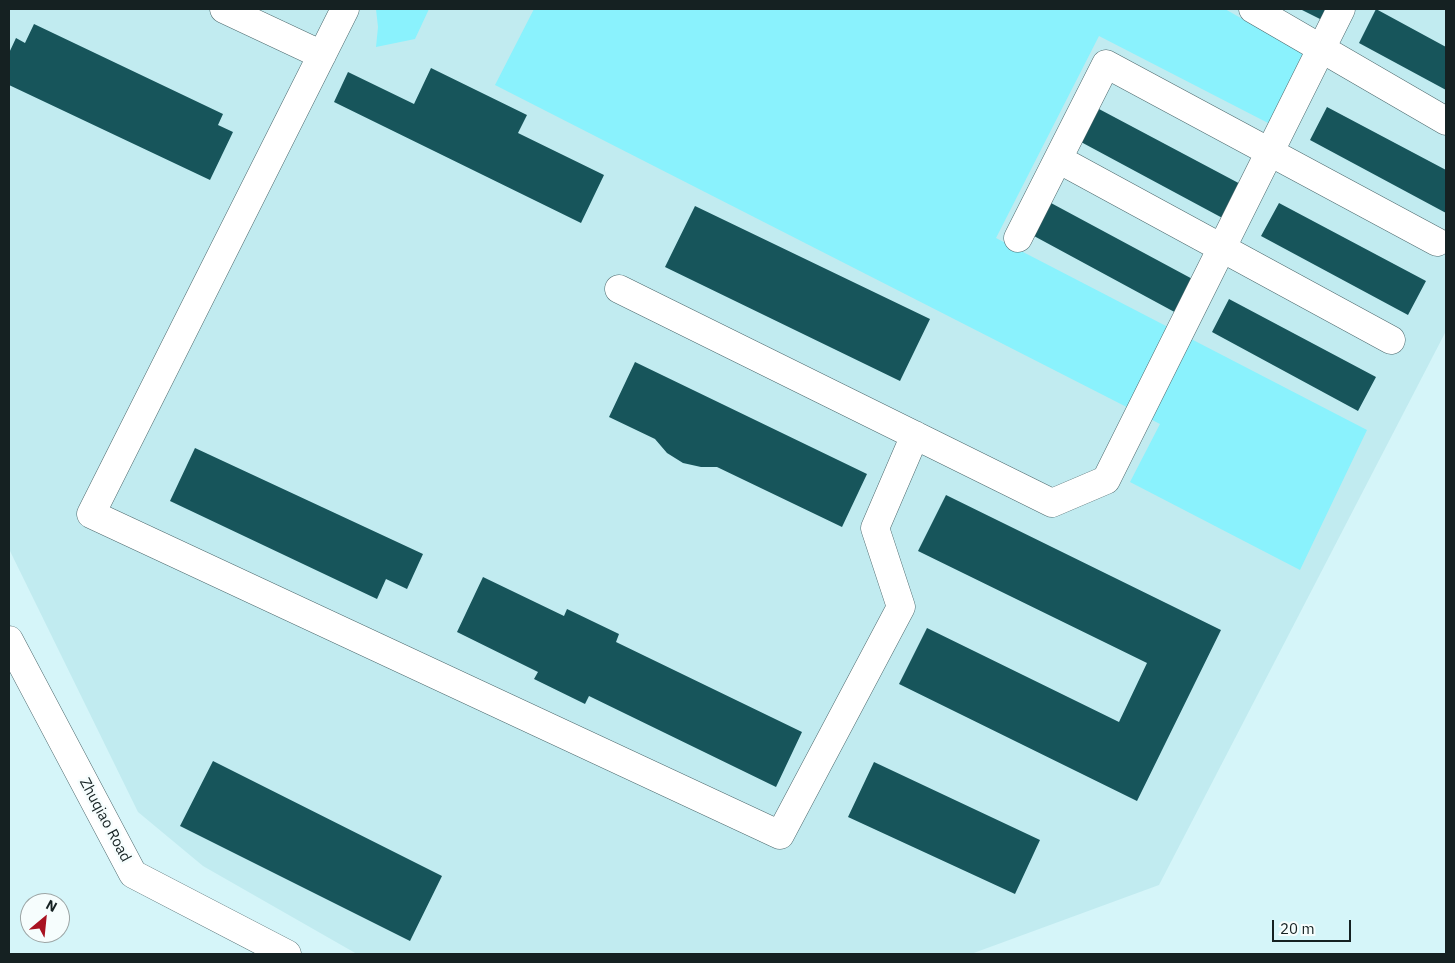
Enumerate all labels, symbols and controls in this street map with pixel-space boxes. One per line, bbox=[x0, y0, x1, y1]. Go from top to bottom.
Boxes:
street label: Zhuqiao Road bbox=[75, 775, 135, 865]
north arrow bbox=[20, 893, 70, 943]
text: N bbox=[43, 895, 60, 916]
scale bar bbox=[1275, 910, 1354, 942]
text: 20 m bbox=[1280, 919, 1315, 938]

